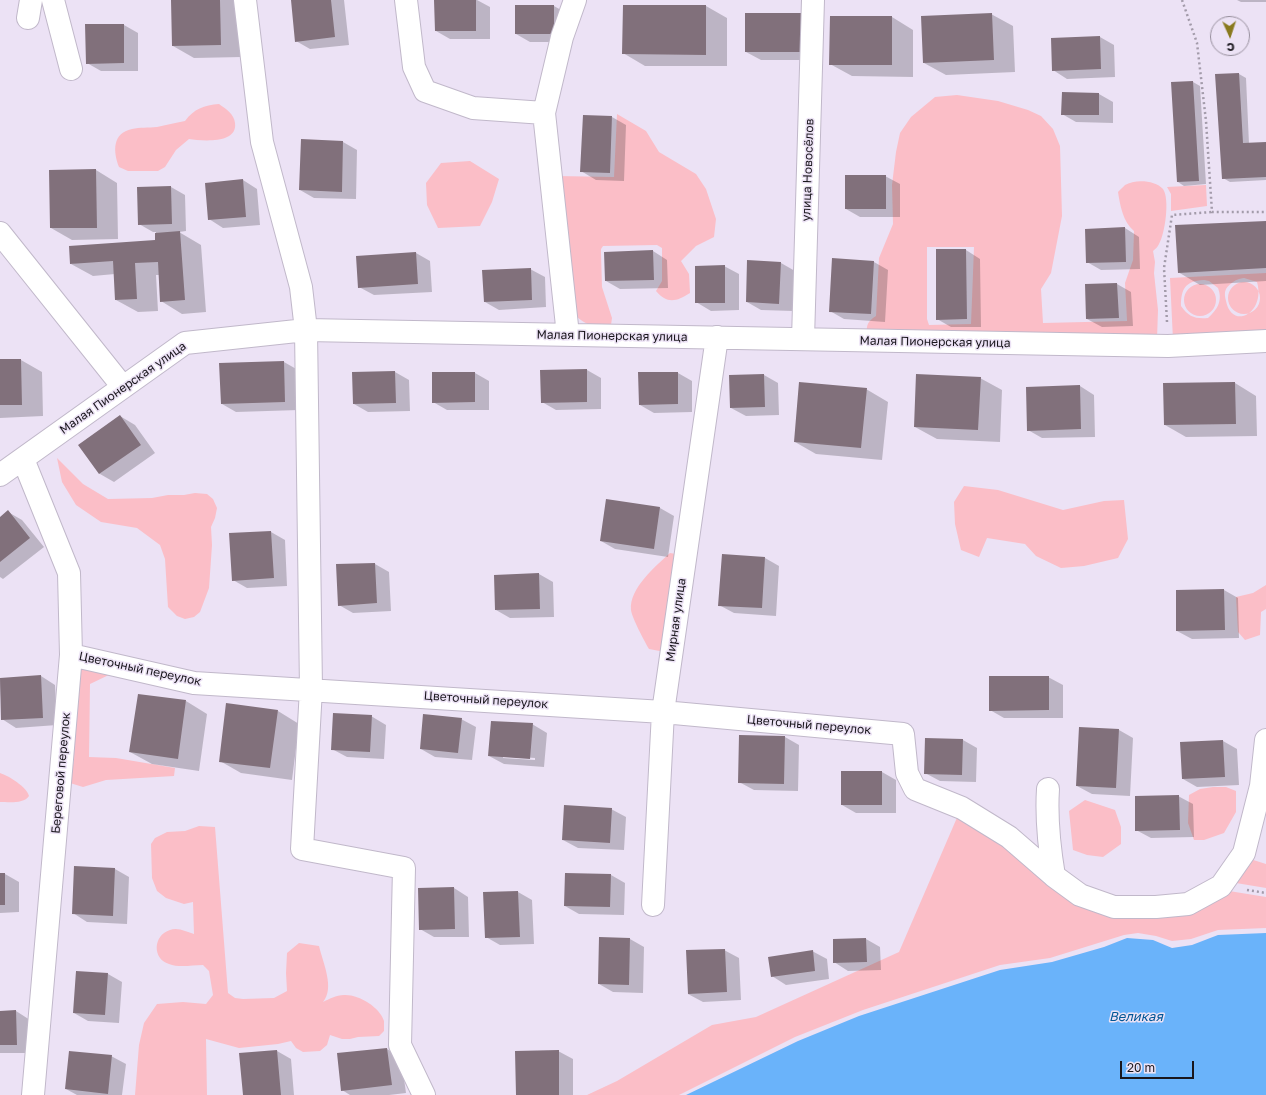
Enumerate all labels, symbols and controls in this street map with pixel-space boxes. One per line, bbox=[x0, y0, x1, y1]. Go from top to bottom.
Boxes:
north arrow bbox=[1210, 16, 1250, 56]
text: С bbox=[1226, 41, 1235, 54]
street label: улица Новосёлов bbox=[799, 118, 817, 222]
street label: Малая Пионерская улица bbox=[536, 327, 688, 345]
street label: Малая Пионерская улица bbox=[859, 333, 1011, 351]
street label: Малая Пионерская улица bbox=[57, 339, 189, 437]
street label: Мирная улица bbox=[663, 577, 689, 663]
street label: Цветочный переулок bbox=[78, 649, 202, 689]
street label: Цветочный переулок bbox=[423, 688, 549, 712]
street label: Береговой переулок bbox=[49, 712, 73, 834]
street label: Цветочный переулок bbox=[746, 712, 872, 738]
water label: Великая bbox=[1109, 1009, 1163, 1025]
scale bar bbox=[1122, 1053, 1196, 1079]
text: 20 m bbox=[1127, 1060, 1155, 1075]

